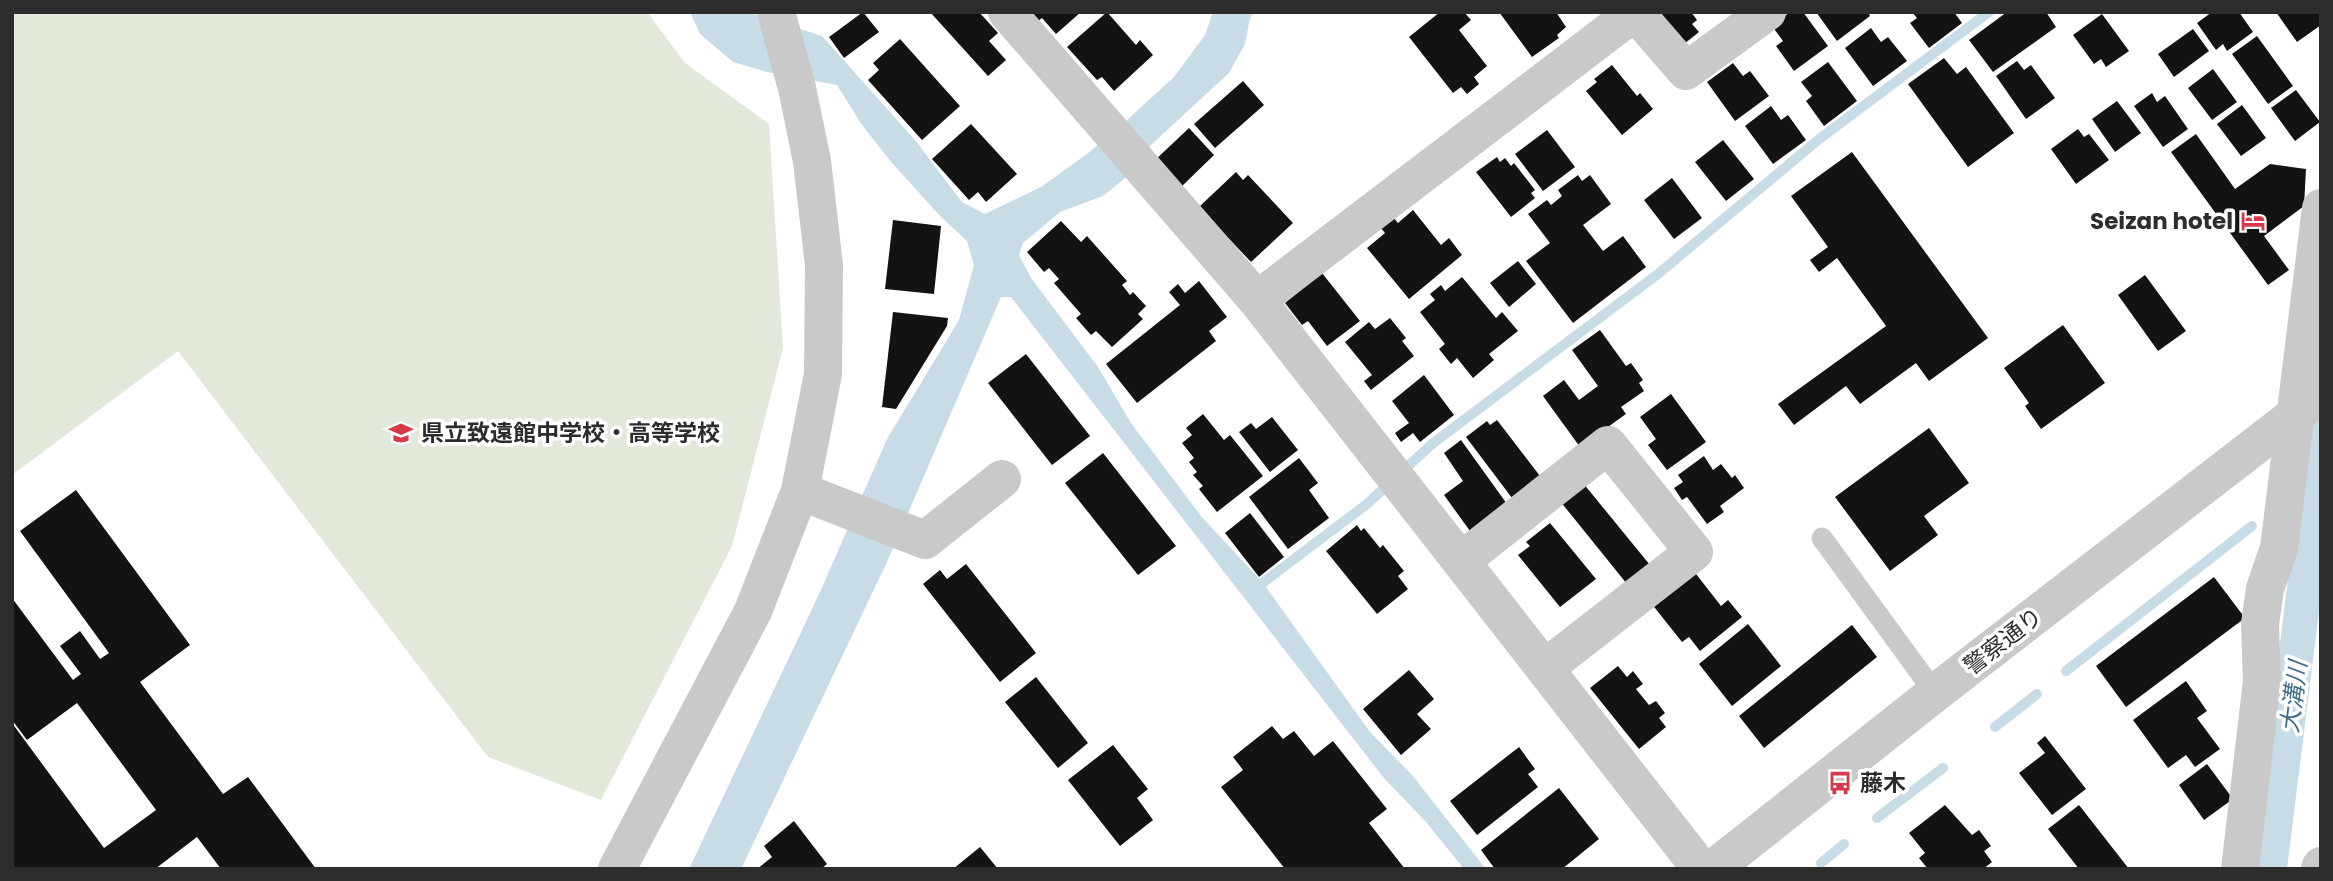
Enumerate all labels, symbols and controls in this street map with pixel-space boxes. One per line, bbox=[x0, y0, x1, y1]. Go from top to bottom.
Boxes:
place label: Seizan hotel bbox=[2090, 205, 2233, 237]
hotel icon: Seizan hotel bbox=[2239, 207, 2267, 235]
place label: 県立致遠館中学校・高等学校 bbox=[421, 417, 720, 449]
school or university icon: 県立致遠館中学校・高等学校 bbox=[387, 419, 415, 447]
street label: 警察通り bbox=[1957, 600, 2049, 682]
water label: 大溝川 bbox=[2273, 656, 2315, 735]
place label: 藤木 bbox=[1860, 767, 1906, 799]
bus stop icon: 藤木 bbox=[1826, 769, 1854, 797]

